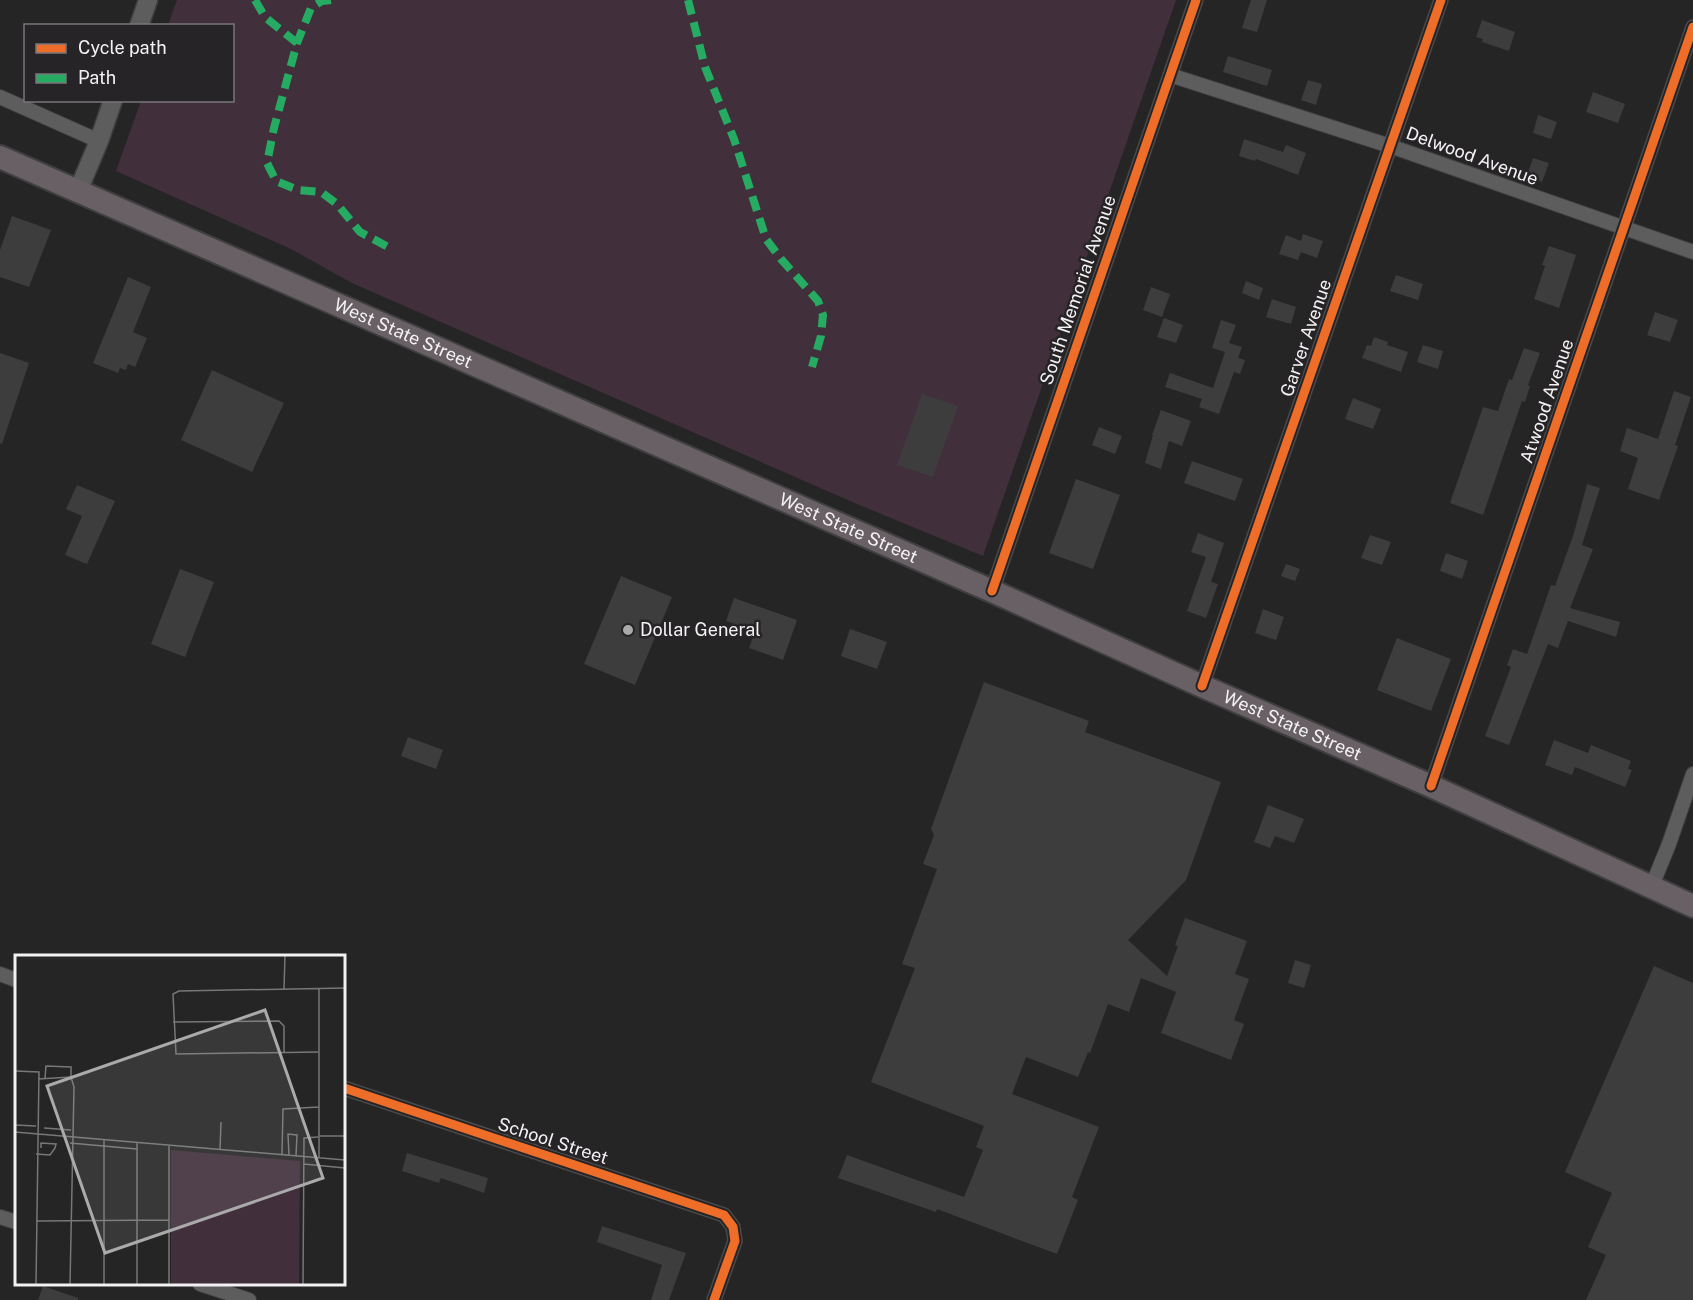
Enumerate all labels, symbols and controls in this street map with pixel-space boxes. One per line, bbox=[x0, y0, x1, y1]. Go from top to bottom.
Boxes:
legend bbox=[24, 24, 234, 102]
text: Cycle path bbox=[78, 37, 167, 58]
text: Path bbox=[78, 67, 116, 88]
street label: Delwood Avenue bbox=[1403, 122, 1541, 189]
street label: South Memorial Avenue bbox=[1035, 192, 1120, 387]
street label: Garver Avenue bbox=[1276, 276, 1335, 399]
street label: West State Street bbox=[331, 293, 476, 372]
street label: Atwood Avenue bbox=[1515, 336, 1578, 466]
street label: West State Street bbox=[776, 488, 921, 567]
place label: Dollar General bbox=[640, 619, 761, 640]
marker: Dollar General bbox=[621, 623, 635, 637]
street label: West State Street bbox=[1220, 686, 1365, 764]
inset map bbox=[15, 955, 345, 1285]
street label: School Street bbox=[495, 1113, 611, 1168]

